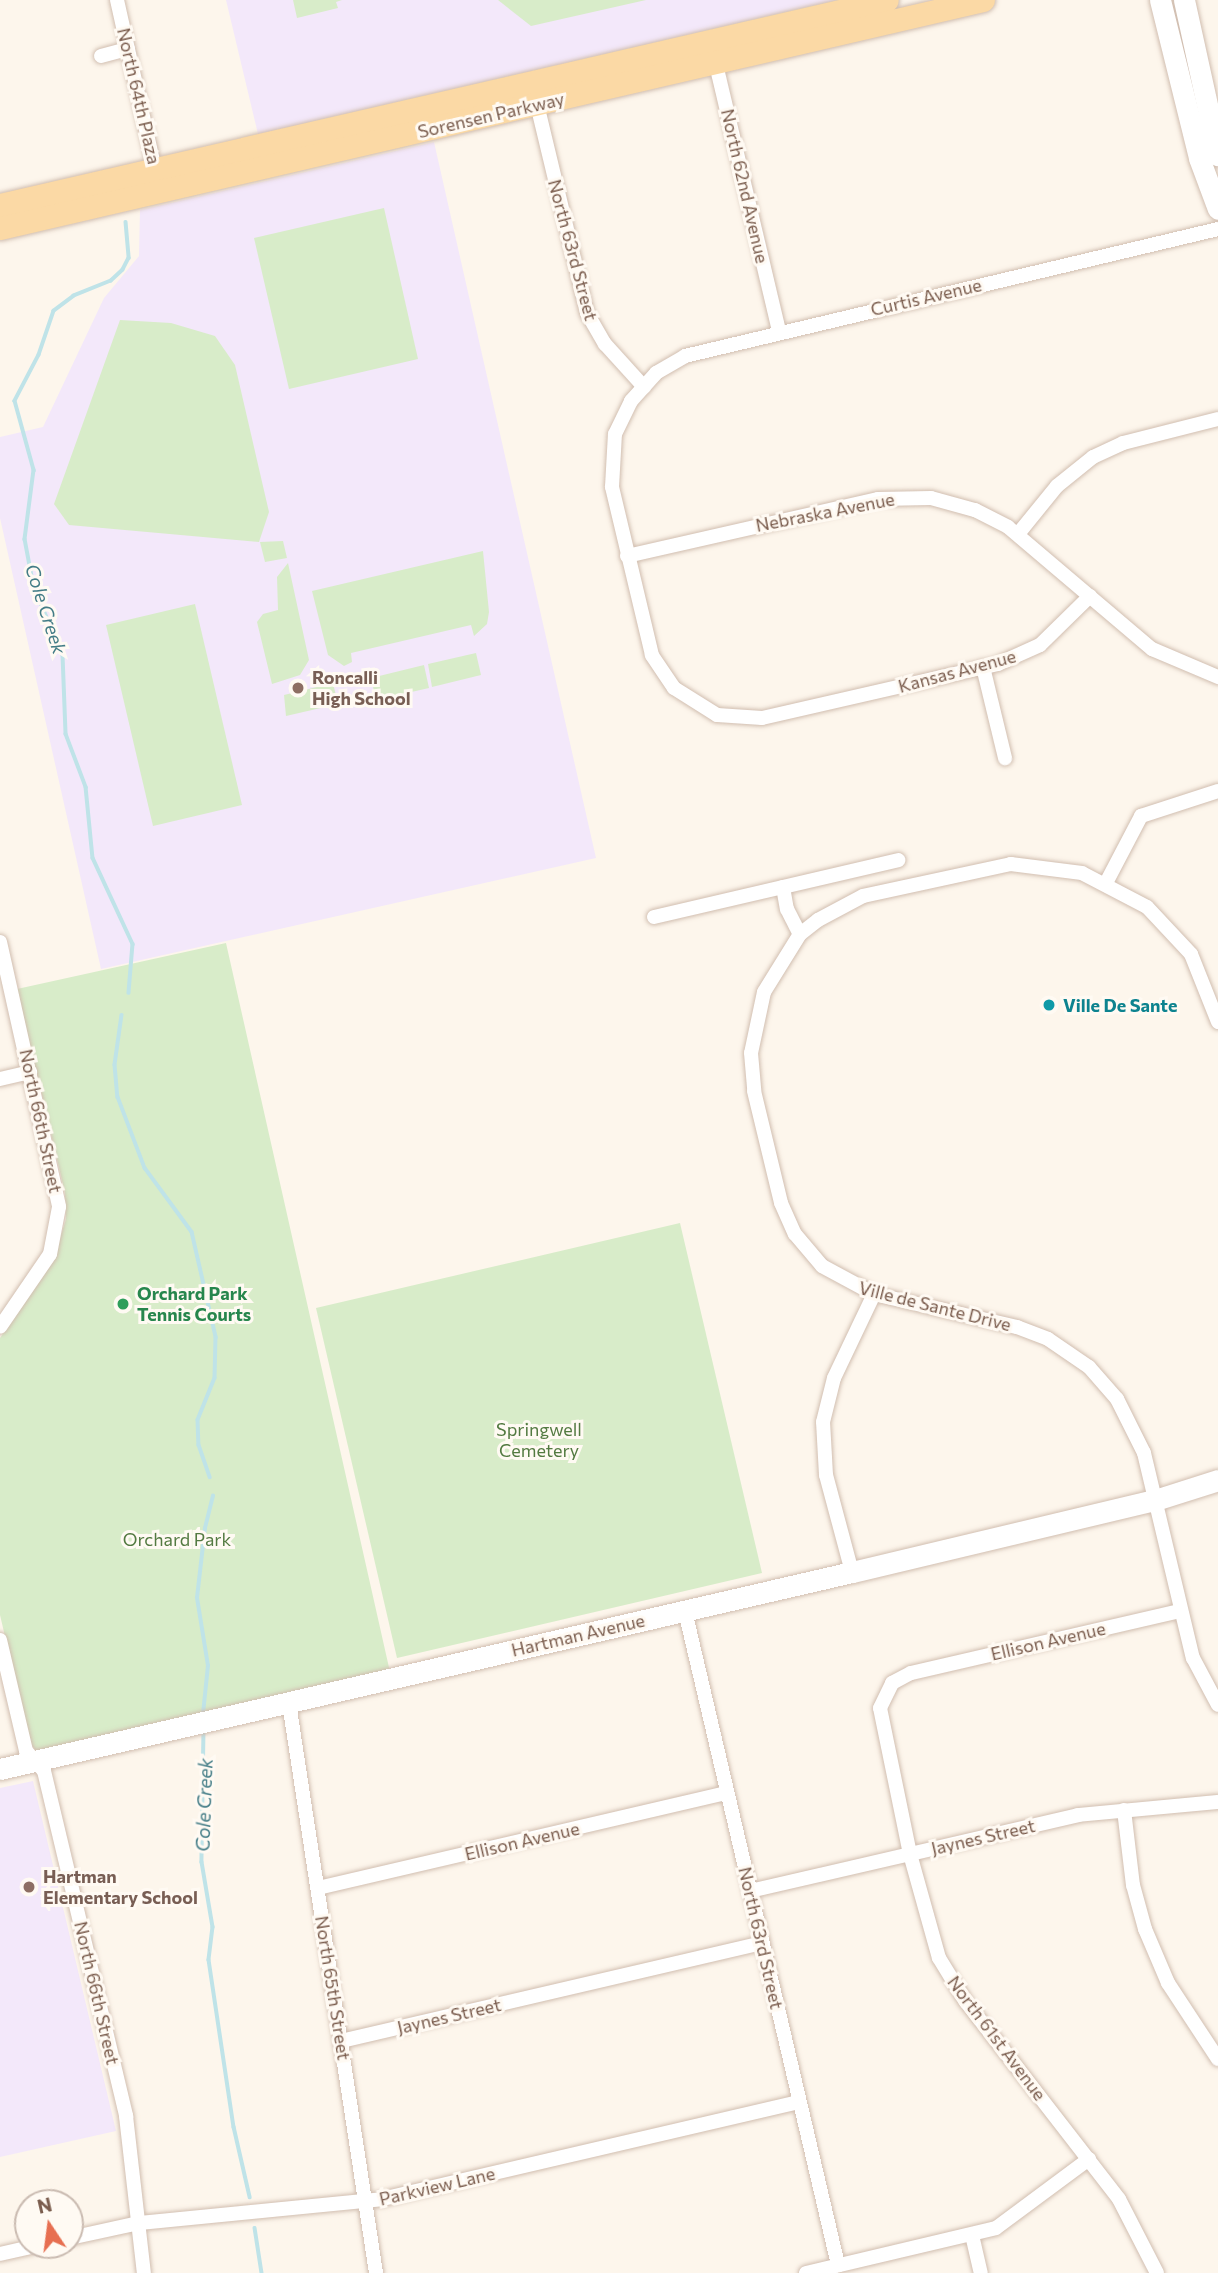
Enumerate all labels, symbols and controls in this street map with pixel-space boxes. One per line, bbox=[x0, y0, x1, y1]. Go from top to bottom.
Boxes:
street label: North 64th Plaza bbox=[113, 26, 165, 166]
street label: Sorensen Parkway bbox=[416, 88, 566, 142]
street label: North 62nd Avenue bbox=[717, 107, 773, 265]
street label: North 63rd Street bbox=[544, 177, 602, 323]
street label: Curtis Avenue bbox=[868, 274, 984, 320]
street label: Nebraska Avenue bbox=[754, 488, 896, 536]
water label: Cole Creek bbox=[21, 561, 71, 657]
street label: Kansas Avenue bbox=[896, 645, 1018, 697]
place label: Roncalli High School bbox=[312, 667, 411, 710]
marker: Roncalli High School bbox=[290, 680, 306, 696]
place label: Ville De Sante bbox=[1063, 994, 1177, 1016]
marker: Ville De Sante bbox=[1041, 997, 1057, 1013]
street label: North 66th Street bbox=[15, 1047, 67, 1195]
street label: Ville de Sante Drive bbox=[857, 1277, 1013, 1335]
place label: Orchard Park Tennis Courts bbox=[137, 1283, 251, 1326]
marker: Orchard Park Tennis Courts bbox=[115, 1296, 131, 1312]
park label: Springwell Cemetery bbox=[496, 1419, 582, 1462]
park label: Orchard Park bbox=[123, 1528, 231, 1550]
street label: Hartman Avenue bbox=[509, 1609, 647, 1661]
street label: Ellison Avenue bbox=[988, 1617, 1108, 1665]
water label: Cole Creek bbox=[191, 1758, 217, 1852]
street label: Jaynes Street bbox=[929, 1815, 1037, 1859]
street label: Ellison Avenue bbox=[462, 1817, 582, 1865]
street label: North 63rd Street bbox=[734, 1865, 788, 2011]
place label: Hartman Elementary School bbox=[43, 1866, 198, 1909]
marker: Hartman Elementary School bbox=[21, 1879, 37, 1895]
street label: North 65th Street bbox=[311, 1914, 355, 2062]
street label: North 66th Street bbox=[70, 1919, 124, 2067]
street label: North 61st Avenue bbox=[943, 1972, 1051, 2104]
street label: Jaynes Street bbox=[395, 1994, 503, 2038]
street label: Parkview Lane bbox=[377, 2162, 497, 2210]
north arrow bbox=[14, 2189, 84, 2259]
text: N bbox=[35, 2192, 54, 2218]

